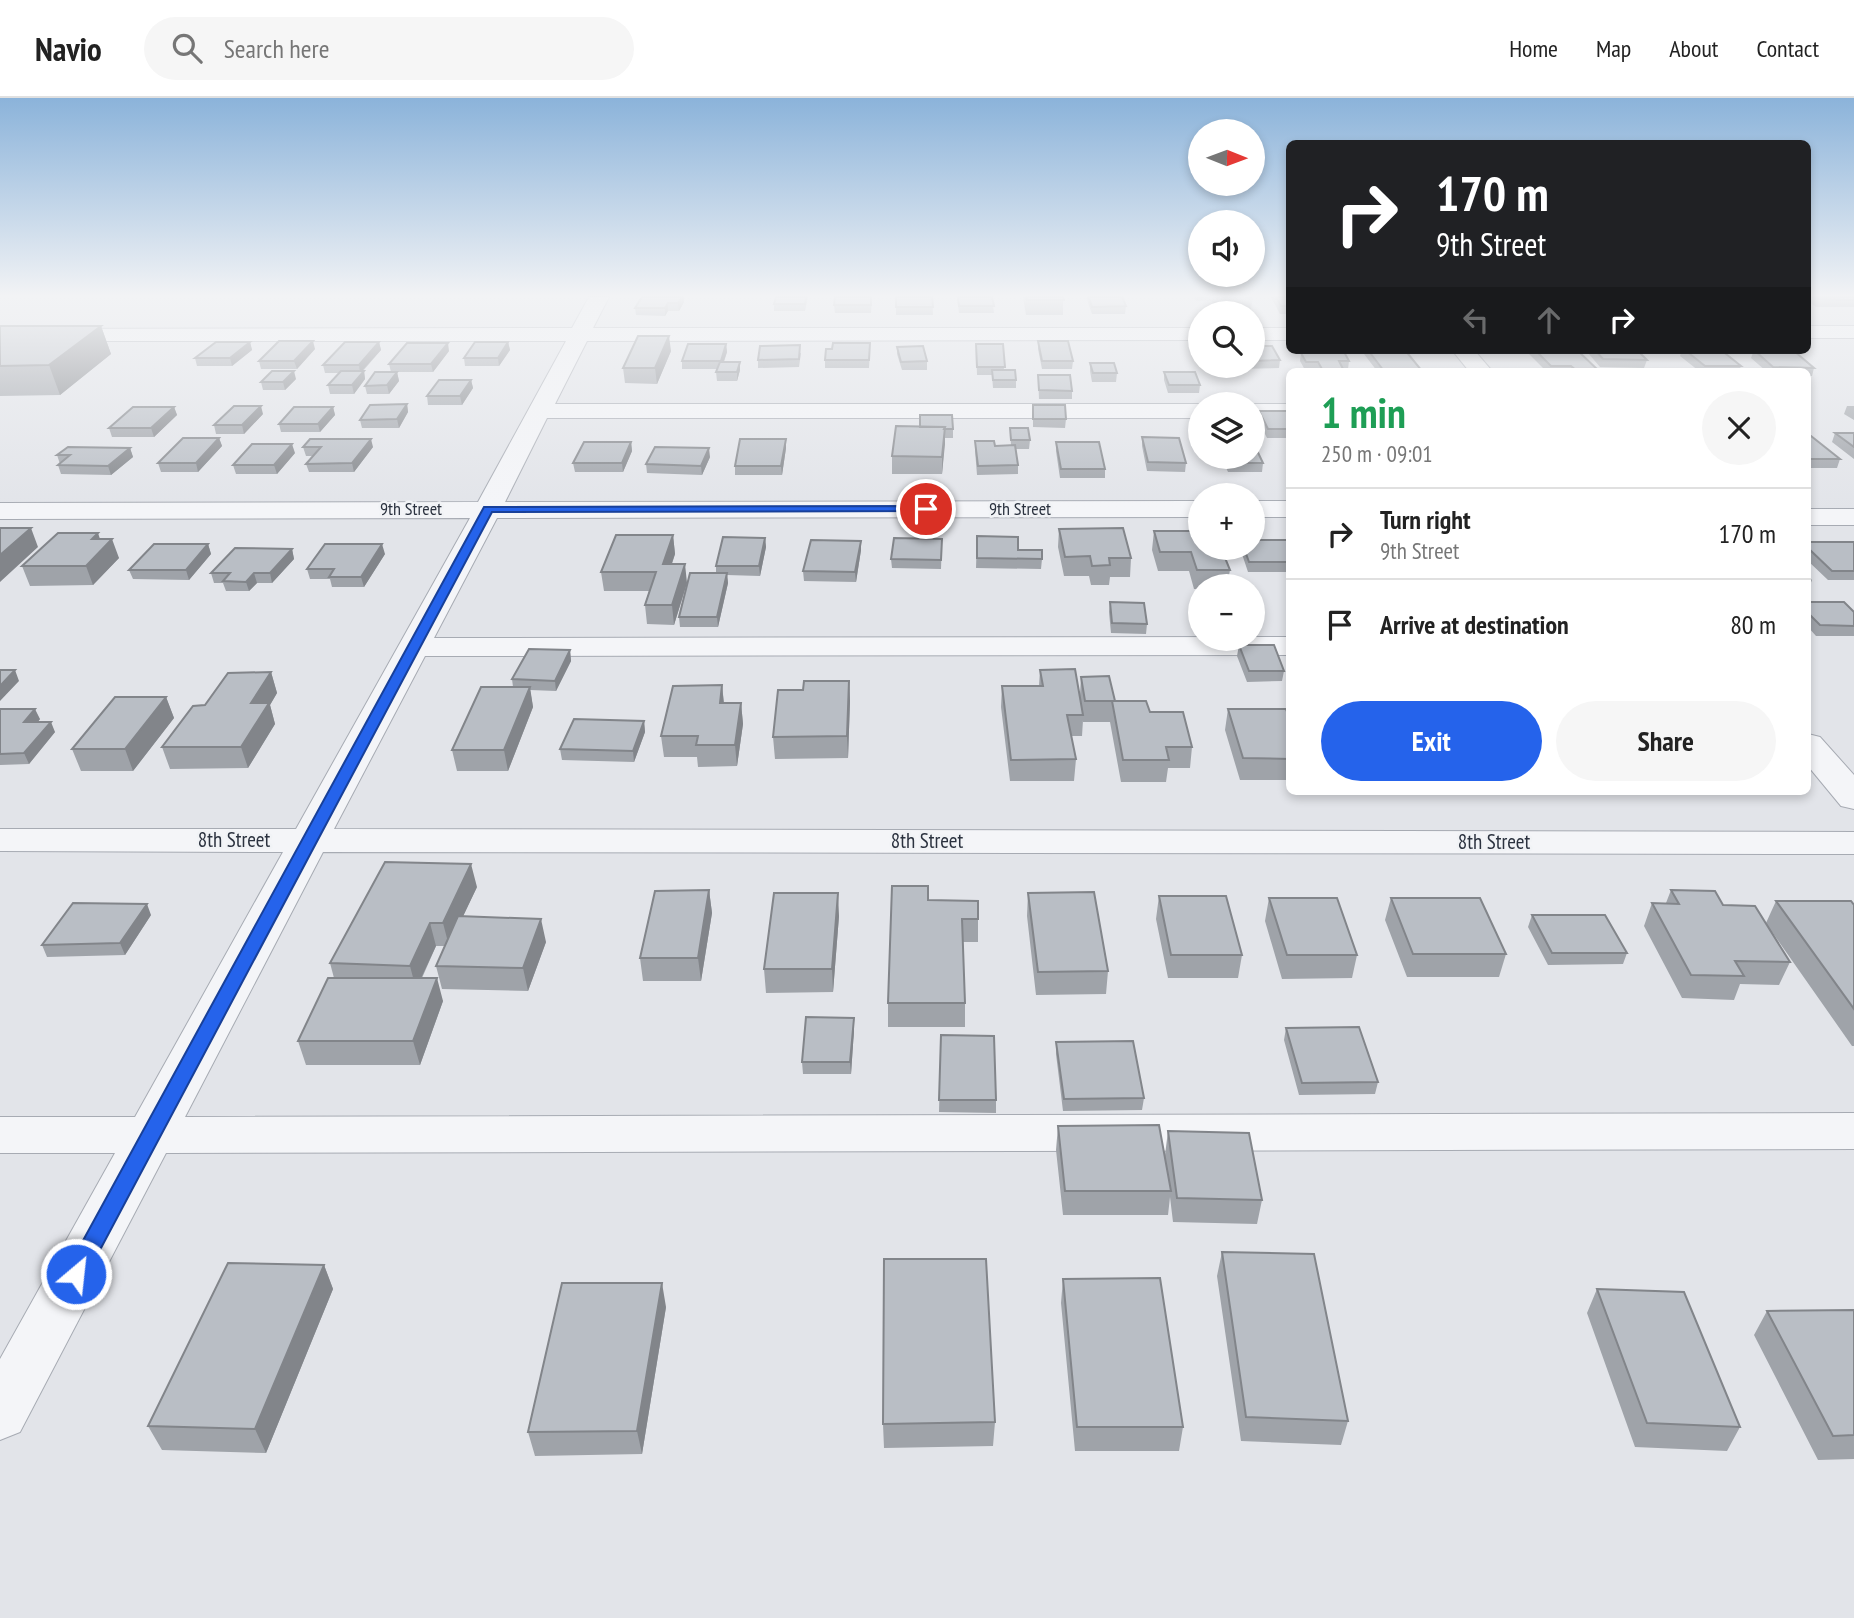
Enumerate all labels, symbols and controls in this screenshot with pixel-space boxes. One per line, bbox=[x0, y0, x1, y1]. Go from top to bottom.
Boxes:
search box bbox=[144, 17, 634, 80]
text: Navio bbox=[35, 27, 102, 70]
icon: search bbox=[168, 29, 206, 67]
text: Search here bbox=[224, 32, 329, 65]
text: Home bbox=[1509, 33, 1558, 64]
text: Map bbox=[1596, 33, 1631, 64]
text: About bbox=[1669, 33, 1718, 64]
text: Contact bbox=[1756, 33, 1819, 64]
north arrow bbox=[1188, 119, 1265, 196]
map controls bbox=[1188, 119, 1265, 651]
text: 170 m bbox=[1436, 161, 1549, 225]
icon: right bbox=[1321, 168, 1412, 259]
button: sound bbox=[1188, 210, 1265, 287]
text: 9th Street bbox=[1436, 223, 1546, 265]
button: search bbox=[1188, 301, 1265, 378]
icon: left bbox=[1457, 301, 1495, 339]
icon: ahead bbox=[1530, 301, 1568, 339]
icon: right bbox=[1603, 301, 1641, 339]
text: 1 min bbox=[1321, 385, 1406, 440]
button: close bbox=[1702, 391, 1776, 465]
button: layers bbox=[1188, 392, 1265, 469]
text: 250 m · 09:01 bbox=[1321, 439, 1433, 468]
pin bbox=[896, 479, 956, 539]
button: + bbox=[1188, 483, 1265, 560]
icon: arrive bbox=[907, 490, 945, 528]
street label: 9th Street bbox=[380, 497, 442, 520]
street label: 9th Street bbox=[989, 497, 1051, 520]
text: Turn right bbox=[1380, 503, 1471, 536]
icon: right bbox=[1321, 515, 1359, 553]
text: 170 m bbox=[1718, 517, 1776, 550]
text: 9th Street bbox=[1380, 536, 1459, 565]
button: − bbox=[1188, 574, 1265, 651]
icon: arrive bbox=[1321, 606, 1359, 644]
text: Arrive at destination bbox=[1380, 608, 1569, 641]
text: 80 m bbox=[1730, 608, 1776, 641]
button: Exit bbox=[1321, 701, 1542, 781]
button: Share bbox=[1556, 701, 1776, 781]
street label: 8th Street bbox=[198, 826, 270, 853]
street label: 8th Street bbox=[891, 827, 963, 854]
street label: 8th Street bbox=[1458, 828, 1530, 855]
position arrow bbox=[39, 1237, 113, 1311]

